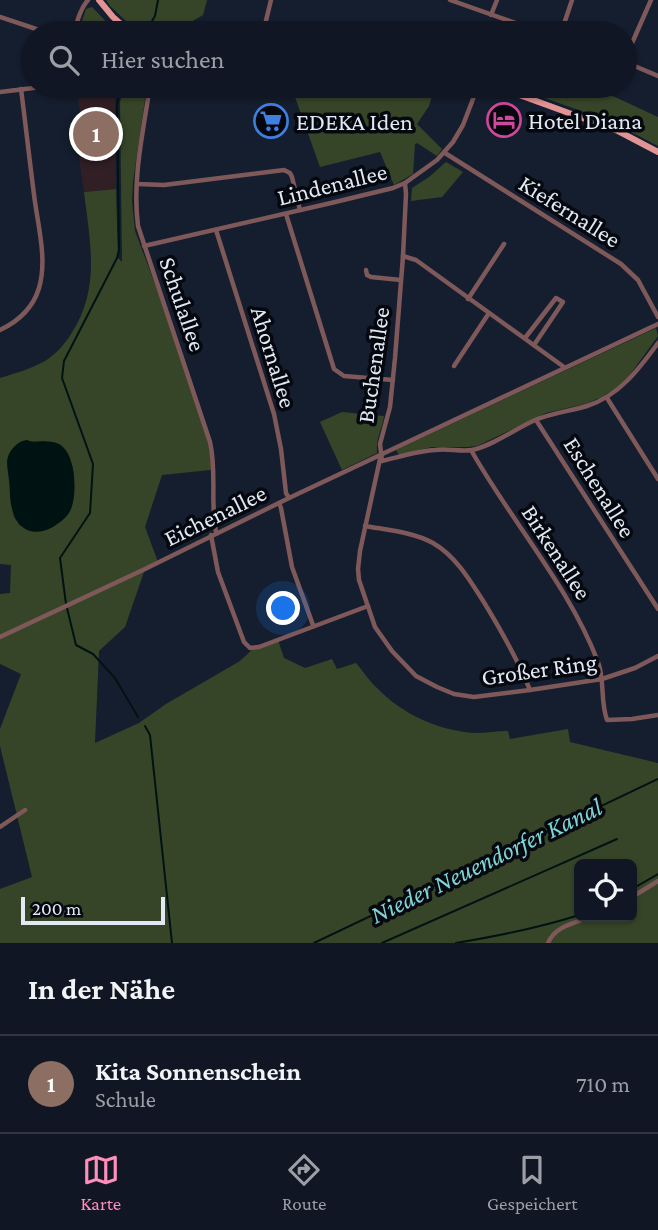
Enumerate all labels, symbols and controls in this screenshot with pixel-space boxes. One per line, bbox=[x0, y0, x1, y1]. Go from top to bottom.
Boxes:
search box bbox=[21, 21, 637, 98]
icon: search bbox=[45, 41, 83, 79]
text: Hier suchen bbox=[101, 45, 224, 74]
hotel icon: Hotel Diana bbox=[485, 101, 523, 139]
supermarket icon: EDEKA Iden bbox=[252, 102, 290, 140]
place label: Hotel Diana bbox=[528, 107, 642, 134]
pin: 1 bbox=[73, 108, 119, 160]
place label: EDEKA Iden bbox=[296, 108, 413, 135]
street label: Lindenallee bbox=[274, 157, 390, 211]
street label: Kiefernallee bbox=[514, 169, 626, 253]
street label: Schulallee bbox=[154, 253, 212, 355]
street label: Ahornallee bbox=[246, 303, 302, 411]
street label: Buchenallee bbox=[352, 305, 394, 425]
street label: Eschenallee bbox=[558, 432, 642, 542]
street label: Eichenallee bbox=[160, 479, 270, 551]
street label: Birkenallee bbox=[516, 500, 598, 604]
your location bbox=[266, 591, 300, 625]
street label: Großer Ring bbox=[480, 647, 599, 690]
water label: Nieder Neuendorfer Kanal bbox=[366, 792, 607, 930]
map controls bbox=[574, 859, 637, 922]
button: locate bbox=[574, 859, 637, 922]
scale bar bbox=[21, 894, 164, 926]
text: 200 m bbox=[32, 898, 81, 919]
text: In der Nähe bbox=[28, 972, 175, 1005]
text: Kita Sonnenschein bbox=[95, 1057, 301, 1086]
text: 1 bbox=[47, 1071, 55, 1097]
text: 710 m bbox=[576, 1071, 630, 1097]
text: Schule bbox=[95, 1086, 156, 1112]
tab: Karte bbox=[80, 1151, 121, 1214]
tab: Route bbox=[282, 1151, 326, 1214]
tab: Gespeichert bbox=[487, 1151, 578, 1214]

